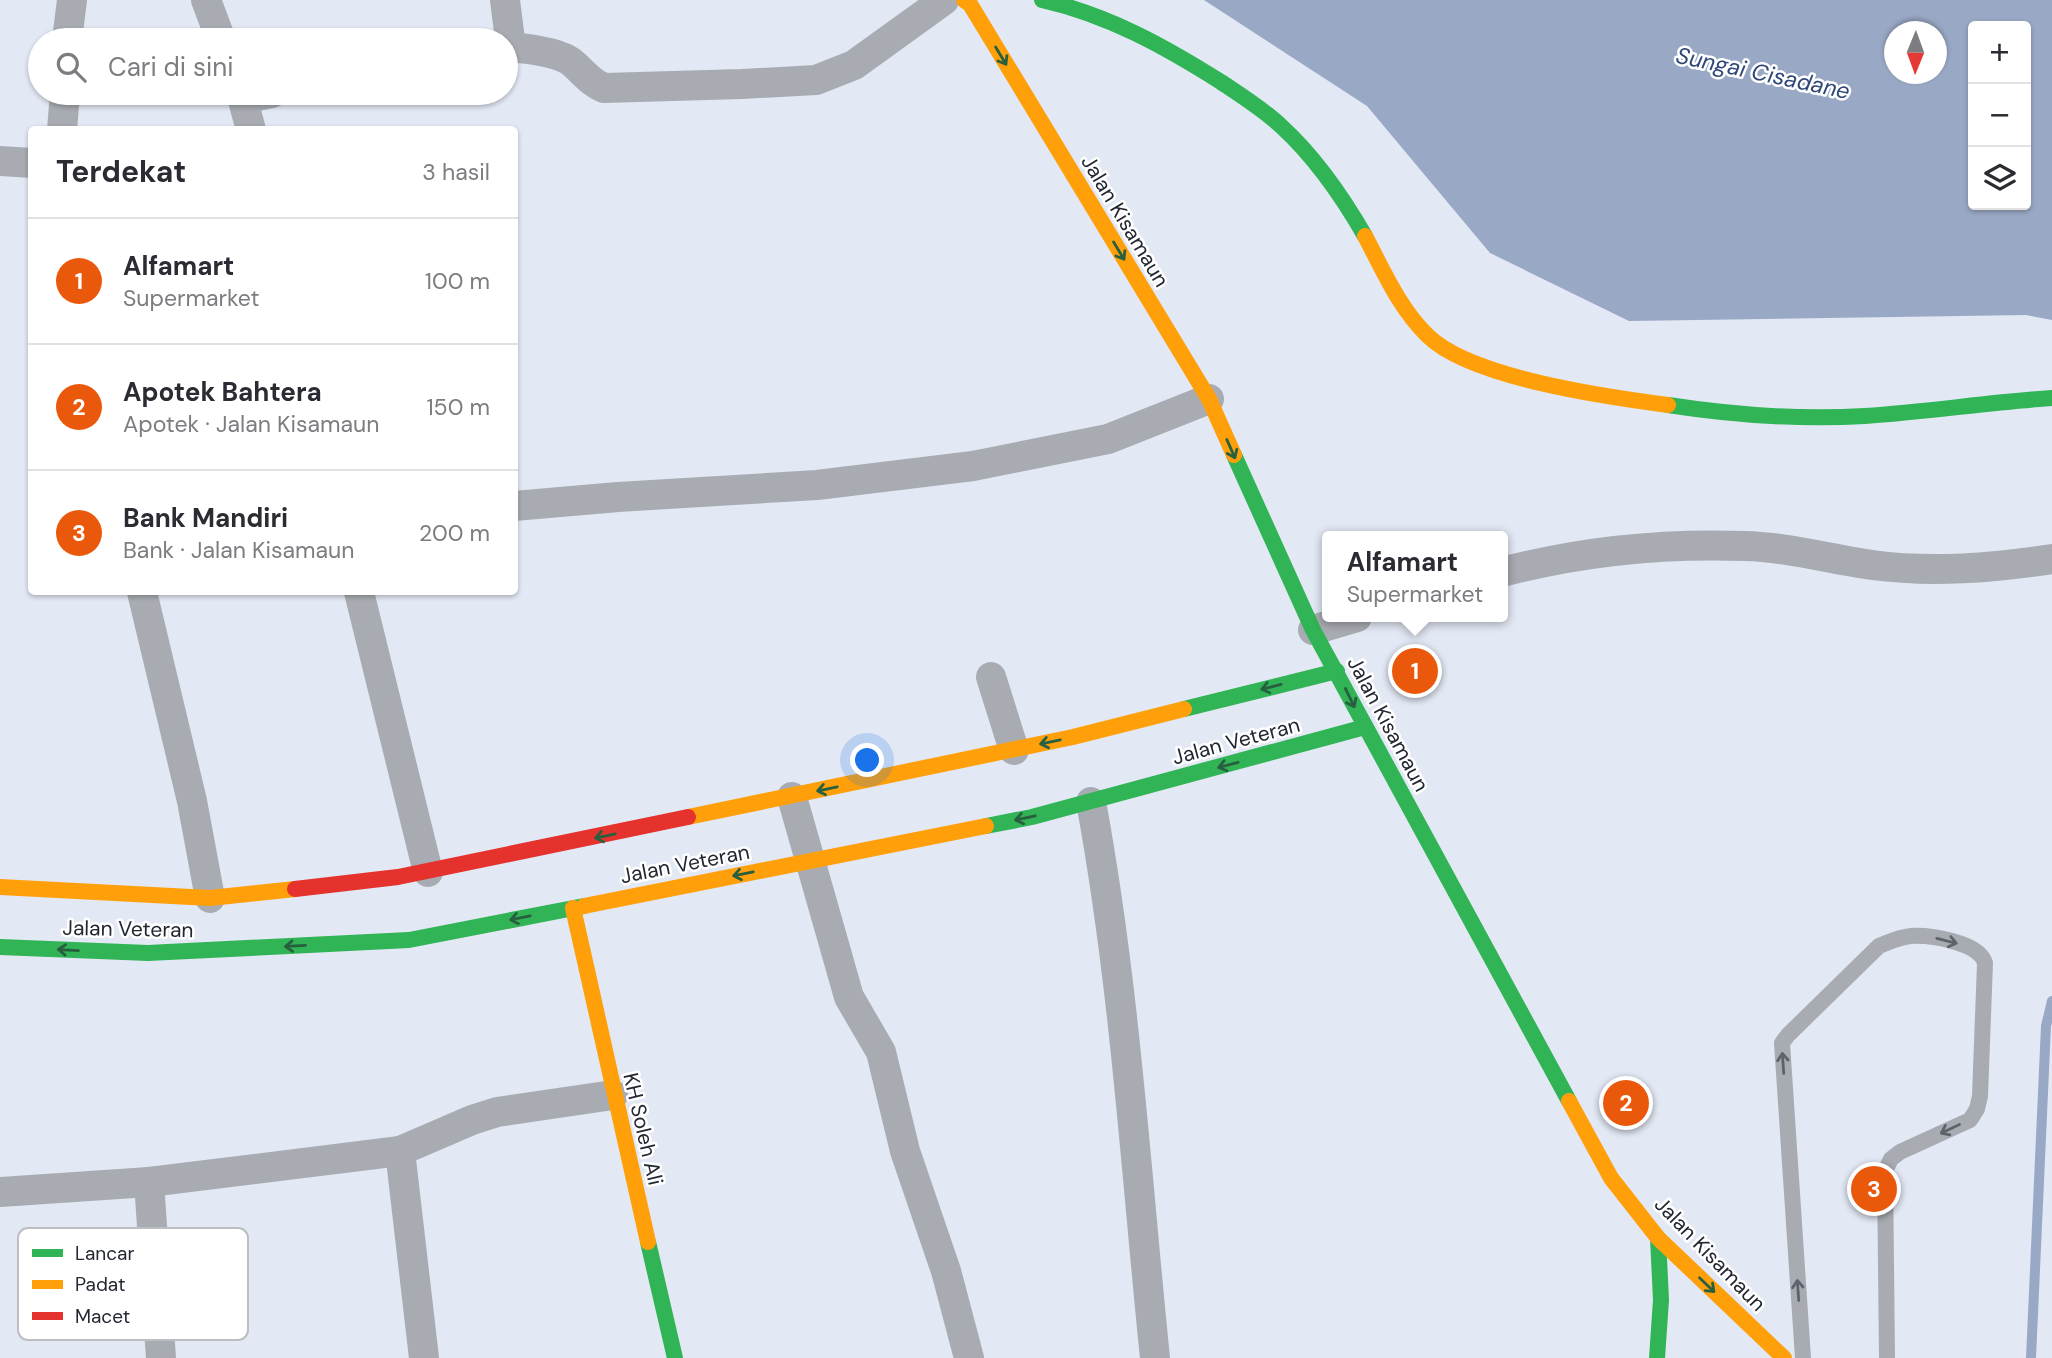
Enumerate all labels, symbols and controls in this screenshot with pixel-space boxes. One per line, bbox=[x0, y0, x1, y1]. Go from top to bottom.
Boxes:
north arrow bbox=[1884, 21, 1947, 84]
map controls bbox=[1968, 21, 2031, 210]
button: + bbox=[1968, 21, 2031, 84]
search box bbox=[28, 28, 518, 105]
water label: Sungai Cisadane bbox=[1673, 40, 1853, 106]
one-way arrow bbox=[995, 46, 1009, 66]
icon: search bbox=[52, 48, 90, 86]
text: Cari di sini bbox=[108, 50, 233, 84]
button: − bbox=[1968, 84, 2031, 147]
button: layers bbox=[1968, 147, 2031, 210]
street label: Jalan Kisamaun bbox=[1075, 150, 1175, 292]
text: Terdekat bbox=[56, 152, 186, 191]
text: 3 hasil bbox=[422, 157, 490, 187]
one-way arrow bbox=[1112, 241, 1126, 261]
text: Alfamart bbox=[123, 249, 234, 283]
text: 1 bbox=[75, 266, 83, 296]
text: 100 m bbox=[425, 266, 490, 296]
text: Supermarket bbox=[123, 283, 259, 313]
text: Apotek Bahtera bbox=[123, 375, 322, 409]
text: 2 bbox=[72, 392, 86, 422]
text: 150 m bbox=[426, 392, 490, 422]
text: Apotek · Jalan Kisamaun bbox=[123, 409, 379, 439]
one-way arrow bbox=[1225, 438, 1238, 459]
text: Bank Mandiri bbox=[123, 501, 288, 535]
text: 3 bbox=[72, 518, 86, 548]
text: 200 m bbox=[419, 518, 490, 548]
popup bbox=[1322, 531, 1508, 622]
text: Bank · Jalan Kisamaun bbox=[123, 535, 354, 565]
text: Alfamart bbox=[1347, 545, 1458, 579]
text: Supermarket bbox=[1347, 579, 1483, 609]
pin: 1 bbox=[1392, 645, 1438, 697]
street label: Jalan Kisamaun bbox=[1341, 652, 1435, 796]
one-way arrow bbox=[1260, 681, 1282, 694]
one-way arrow bbox=[1344, 687, 1358, 708]
street label: Jalan Veteran bbox=[1169, 711, 1303, 771]
one-way arrow bbox=[1039, 736, 1062, 749]
your location bbox=[850, 743, 884, 777]
one-way arrow bbox=[1217, 759, 1240, 772]
one-way arrow bbox=[816, 783, 839, 797]
one-way arrow bbox=[1014, 812, 1037, 826]
one-way arrow bbox=[594, 830, 617, 844]
street label: Jalan Veteran bbox=[618, 838, 752, 890]
one-way arrow bbox=[732, 867, 755, 881]
one-way arrow bbox=[509, 912, 532, 926]
street label: Jalan Veteran bbox=[62, 914, 194, 944]
one-way arrow bbox=[1935, 935, 1958, 948]
one-way arrow bbox=[284, 940, 307, 953]
one-way arrow bbox=[57, 943, 80, 956]
one-way arrow bbox=[1776, 1052, 1789, 1075]
street label: KH Soleh Ali bbox=[616, 1070, 670, 1188]
pin: 2 bbox=[1603, 1077, 1649, 1129]
one-way arrow bbox=[1940, 1123, 1962, 1136]
pin: 3 bbox=[1851, 1163, 1897, 1215]
street label: Jalan Kisamaun bbox=[1648, 1191, 1772, 1317]
legend bbox=[18, 1228, 248, 1340]
text: Lancar bbox=[75, 1241, 135, 1266]
text: Padat bbox=[75, 1272, 125, 1297]
one-way arrow bbox=[1699, 1276, 1716, 1293]
one-way arrow bbox=[1791, 1279, 1804, 1302]
text: Macet bbox=[75, 1304, 130, 1329]

